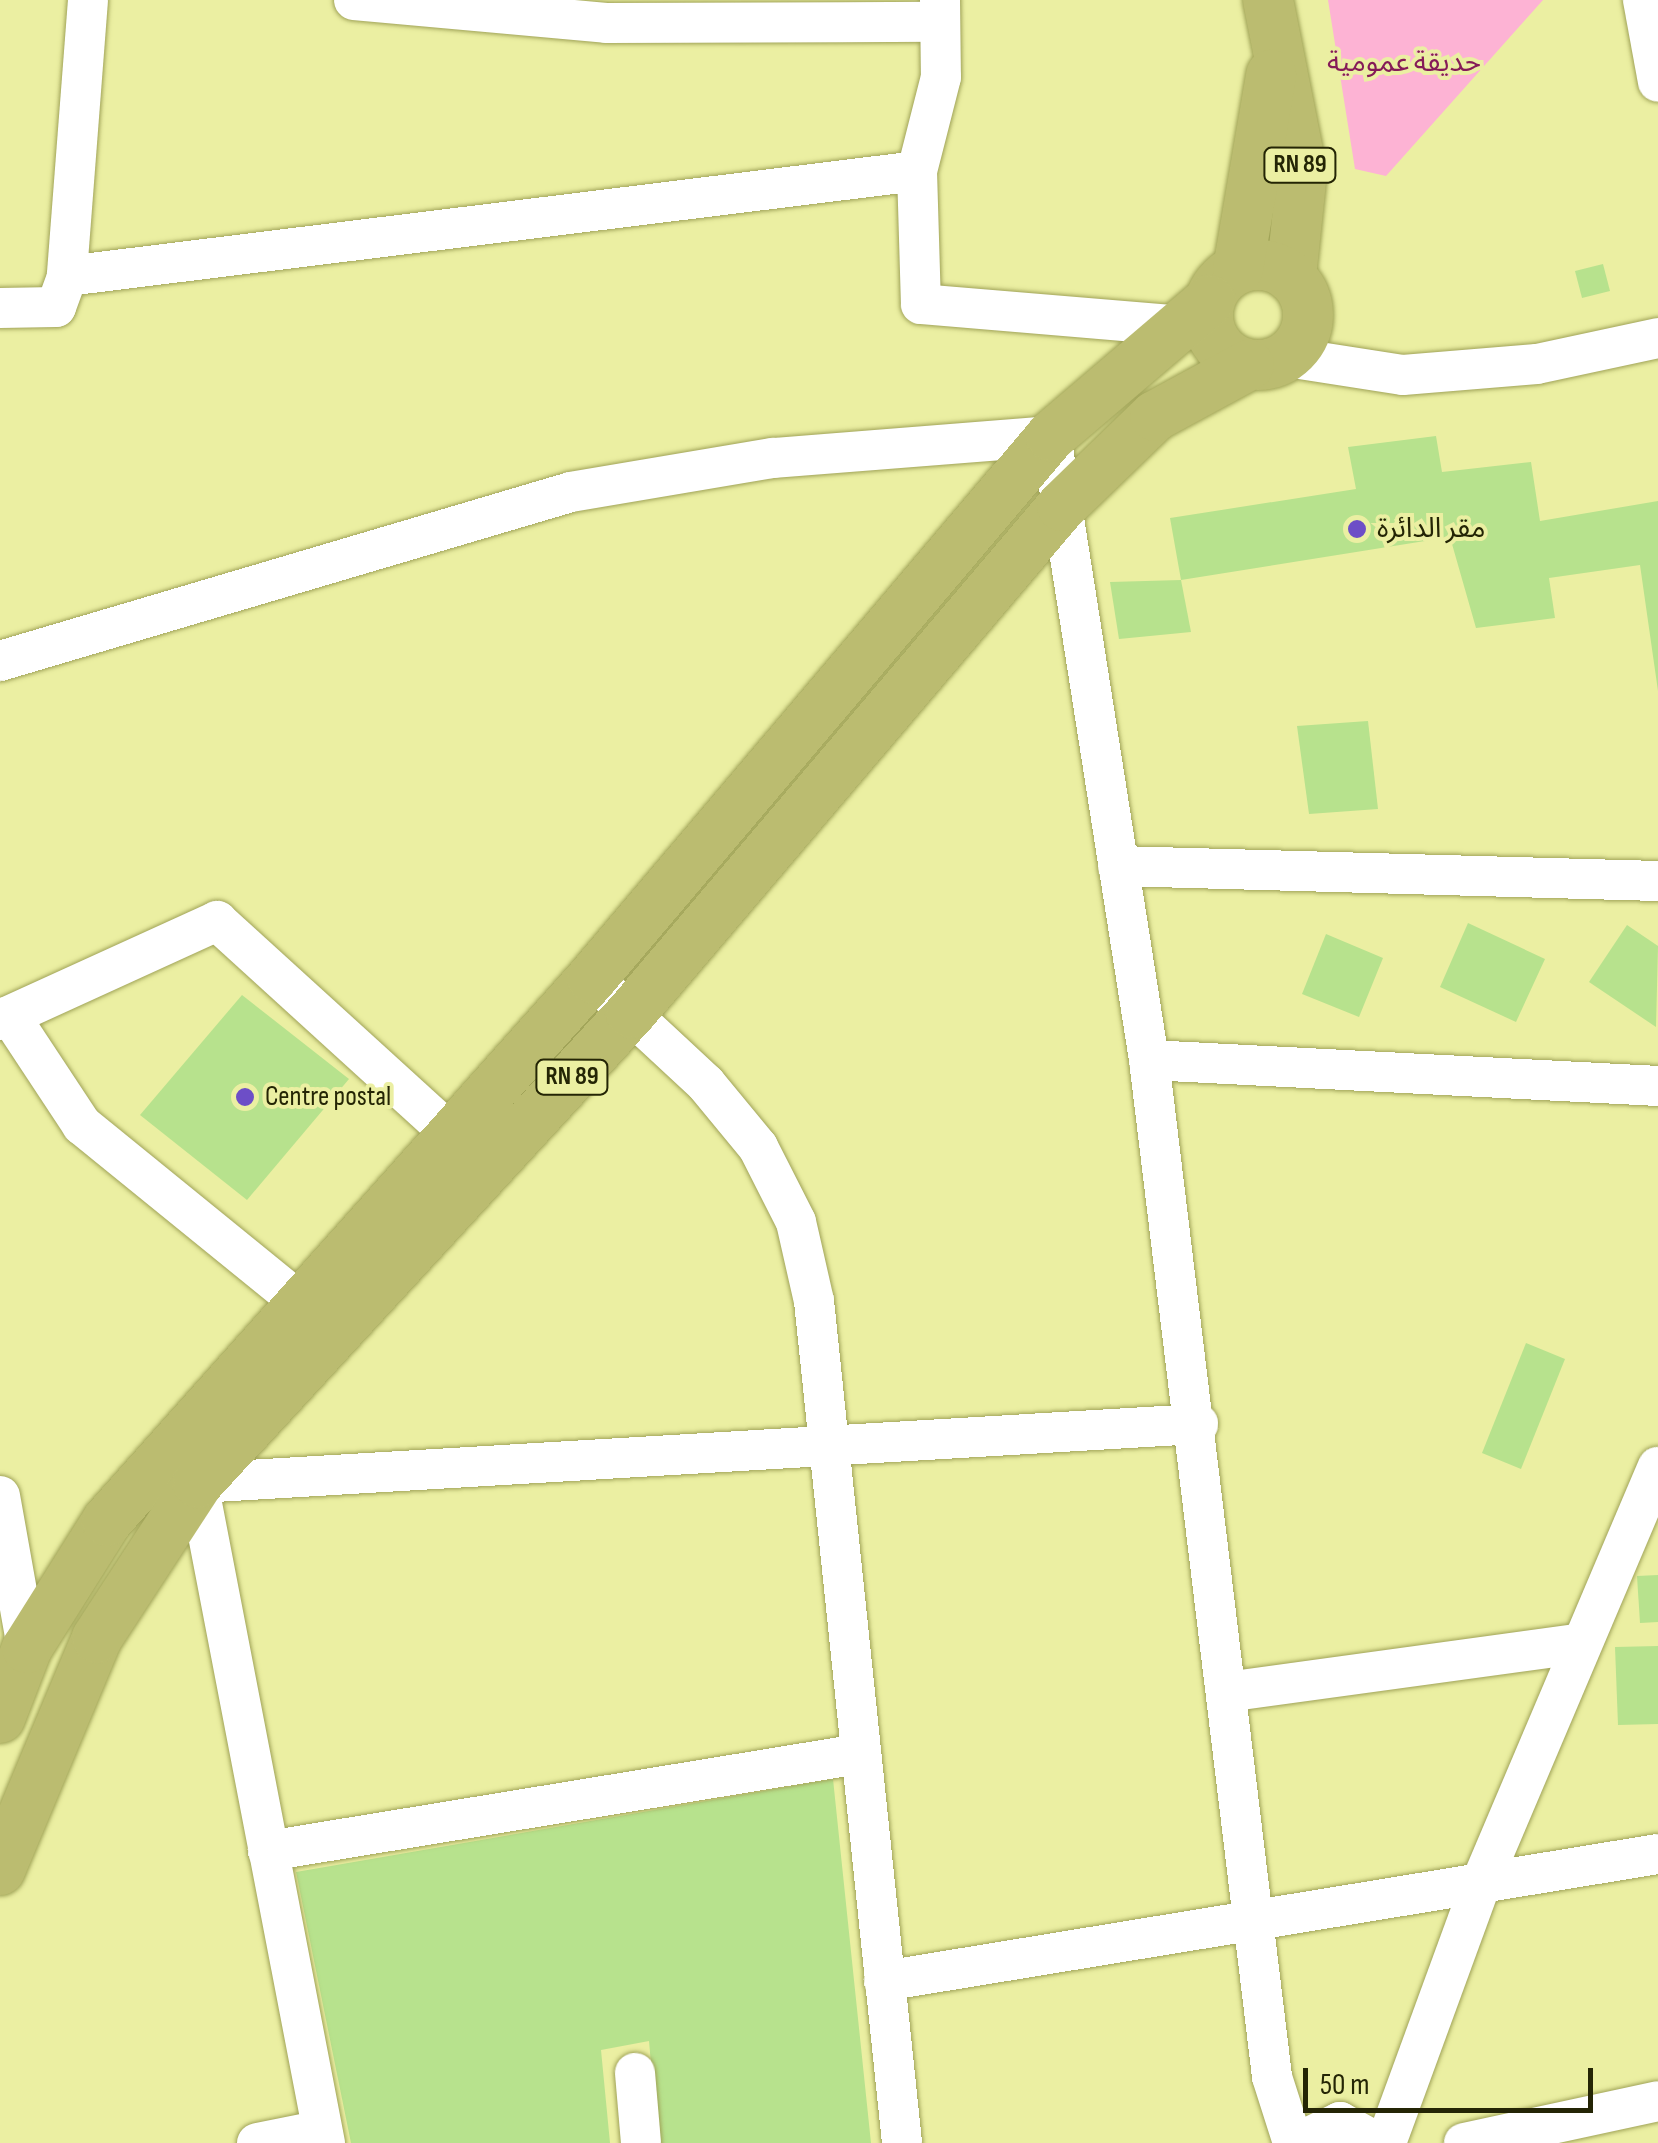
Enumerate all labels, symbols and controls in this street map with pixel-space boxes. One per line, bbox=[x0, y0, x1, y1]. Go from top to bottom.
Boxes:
park label: حديقة عمومية bbox=[1327, 46, 1481, 80]
road number: RN 89 bbox=[1262, 145, 1338, 185]
place label: مقر الدائرة bbox=[1377, 512, 1485, 546]
marker: مقر الدائرة bbox=[1346, 518, 1368, 540]
road number: RN 89 bbox=[534, 1057, 610, 1097]
place label: Centre postal bbox=[265, 1080, 391, 1114]
marker: Centre postal bbox=[234, 1086, 256, 1108]
scale bar bbox=[1308, 2048, 1598, 2110]
text: 50 m bbox=[1320, 2067, 1369, 2103]

